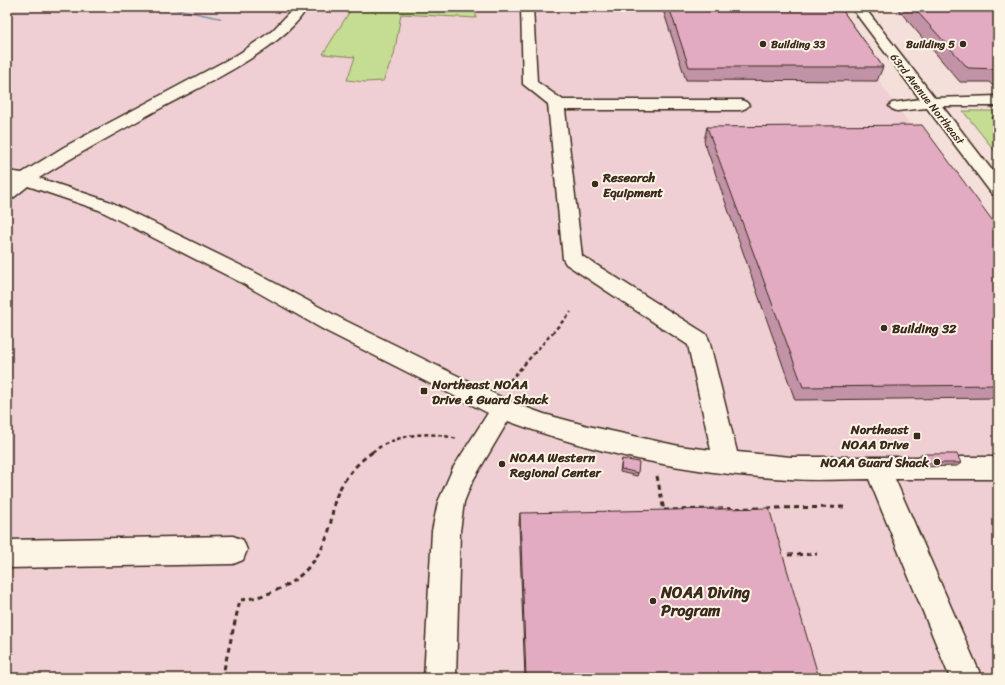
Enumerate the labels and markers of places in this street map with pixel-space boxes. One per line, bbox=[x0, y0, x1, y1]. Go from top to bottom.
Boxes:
place label: Building 33 bbox=[771, 35, 826, 54]
place label: Building 5 bbox=[906, 35, 955, 54]
marker: Building 33 bbox=[758, 39, 768, 49]
marker: Building 5 bbox=[958, 39, 968, 49]
place label: Research Equipment bbox=[602, 166, 663, 204]
marker: Research Equipment bbox=[590, 179, 600, 189]
place label: Building 32 bbox=[892, 317, 957, 340]
marker: Building 32 bbox=[879, 323, 889, 333]
place label: Northeast NOAA Drive & Guard Shack bbox=[431, 373, 550, 411]
marker: Northeast NOAA Drive & Guard Shack bbox=[419, 386, 429, 396]
place label: Northeast NOAA Drive bbox=[841, 418, 909, 456]
marker: Northeast NOAA Drive bbox=[912, 431, 922, 441]
place label: NOAA Western Regional Center bbox=[509, 446, 603, 484]
place label: NOAA Guard Shack bbox=[819, 451, 930, 474]
marker: NOAA Guard Shack bbox=[932, 457, 942, 467]
marker: NOAA Western Regional Center bbox=[497, 459, 507, 469]
place label: NOAA Diving Program bbox=[660, 578, 750, 625]
marker: NOAA Diving Program bbox=[648, 596, 658, 606]

